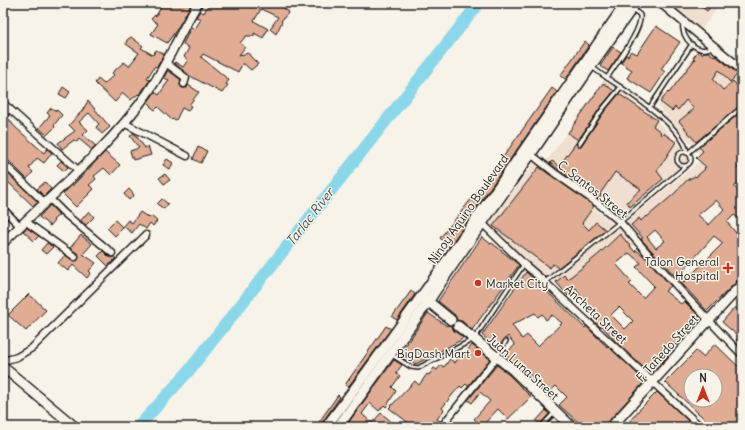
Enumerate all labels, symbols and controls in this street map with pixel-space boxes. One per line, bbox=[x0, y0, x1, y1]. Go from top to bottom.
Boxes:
street label: Ninoy Aquino Boulevard bbox=[425, 151, 511, 267]
street label: C. Santos Street bbox=[555, 157, 631, 221]
water label: Tarlac River bbox=[282, 183, 339, 249]
place label: Talon General Hospital bbox=[645, 254, 719, 283]
marker: Talon General Hospital bbox=[722, 262, 734, 274]
place label: Market City bbox=[486, 276, 548, 291]
marker: Market City bbox=[473, 278, 483, 288]
street label: Ancheta Street bbox=[562, 281, 630, 347]
street label: F. Tañedo Street bbox=[633, 311, 701, 385]
street label: Juan Luna Street bbox=[484, 331, 562, 403]
place label: BigDash Mart bbox=[397, 346, 470, 361]
marker: BigDash Mart bbox=[473, 348, 483, 358]
north arrow bbox=[683, 368, 723, 408]
text: N bbox=[699, 371, 707, 385]

